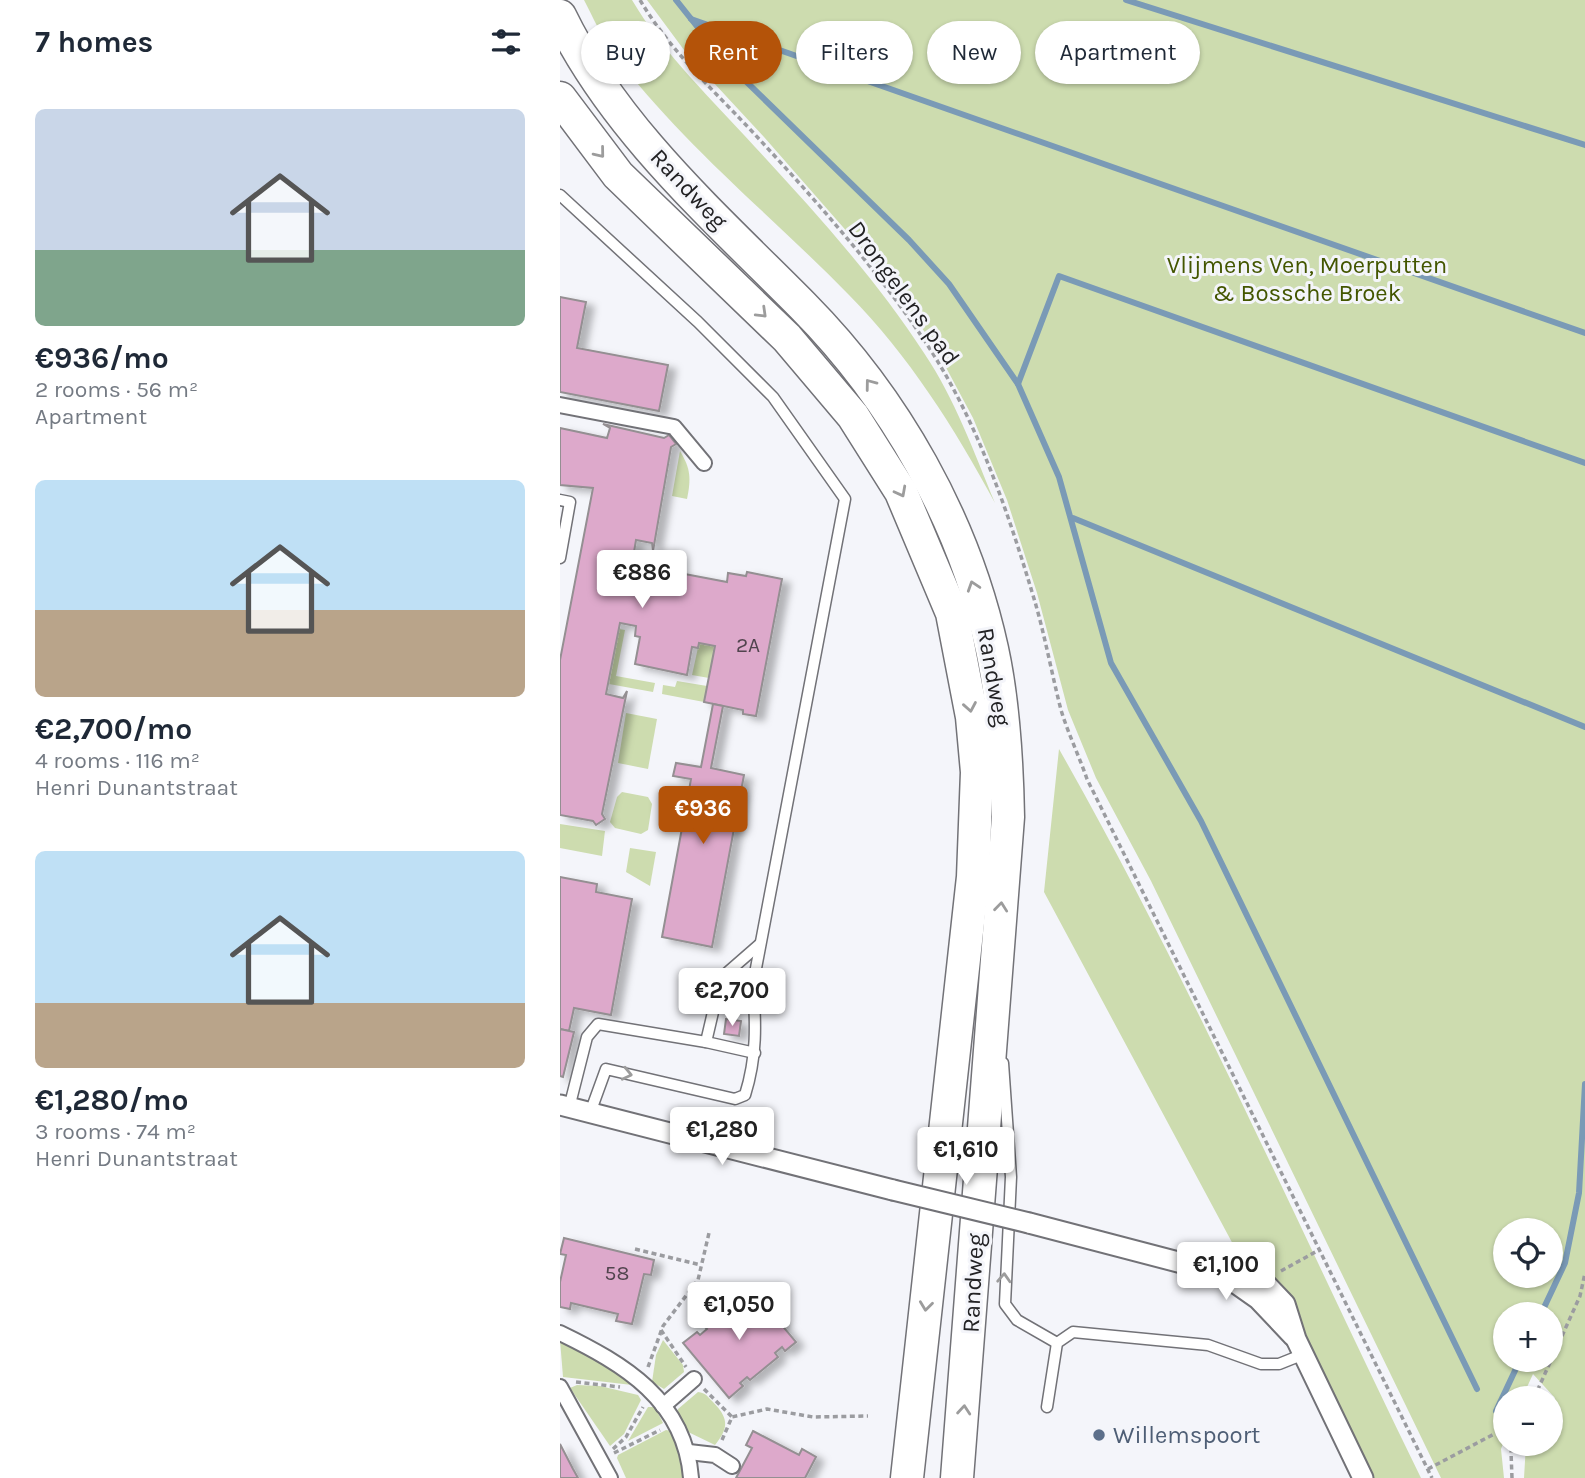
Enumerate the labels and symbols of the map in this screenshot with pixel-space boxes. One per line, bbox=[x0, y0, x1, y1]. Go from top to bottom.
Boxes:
street label: Randweg bbox=[645, 143, 734, 235]
one-way arrow bbox=[592, 146, 605, 158]
street label: Drongelens pad bbox=[842, 215, 966, 371]
park label: Vlijmens Ven, Moerputten & Bossche Broek bbox=[1167, 251, 1447, 307]
one-way arrow bbox=[754, 305, 767, 318]
one-way arrow bbox=[865, 380, 878, 392]
one-way arrow bbox=[892, 485, 906, 497]
pin: €886 bbox=[601, 550, 683, 610]
one-way arrow bbox=[967, 580, 981, 592]
street label: Randweg bbox=[972, 625, 1017, 729]
house number: 2A bbox=[736, 633, 760, 657]
one-way arrow bbox=[961, 701, 976, 713]
pin: €936 bbox=[662, 786, 744, 846]
one-way arrow bbox=[994, 901, 1009, 913]
pin: €2,700 bbox=[675, 968, 789, 1028]
one-way arrow bbox=[621, 1066, 633, 1081]
pin: €1,280 bbox=[665, 1108, 779, 1167]
pin: €1,610 bbox=[909, 1128, 1023, 1187]
street label: Randweg bbox=[956, 1232, 990, 1334]
pin: €1,100 bbox=[1169, 1242, 1283, 1302]
house number: 58 bbox=[605, 1261, 629, 1285]
one-way arrow bbox=[997, 1272, 1012, 1283]
pin: €1,050 bbox=[682, 1282, 796, 1342]
one-way arrow bbox=[919, 1300, 934, 1312]
one-way arrow bbox=[956, 1404, 971, 1415]
place label: Willemspoort bbox=[1113, 1421, 1260, 1449]
marker: Willemspoort bbox=[1091, 1427, 1107, 1443]

